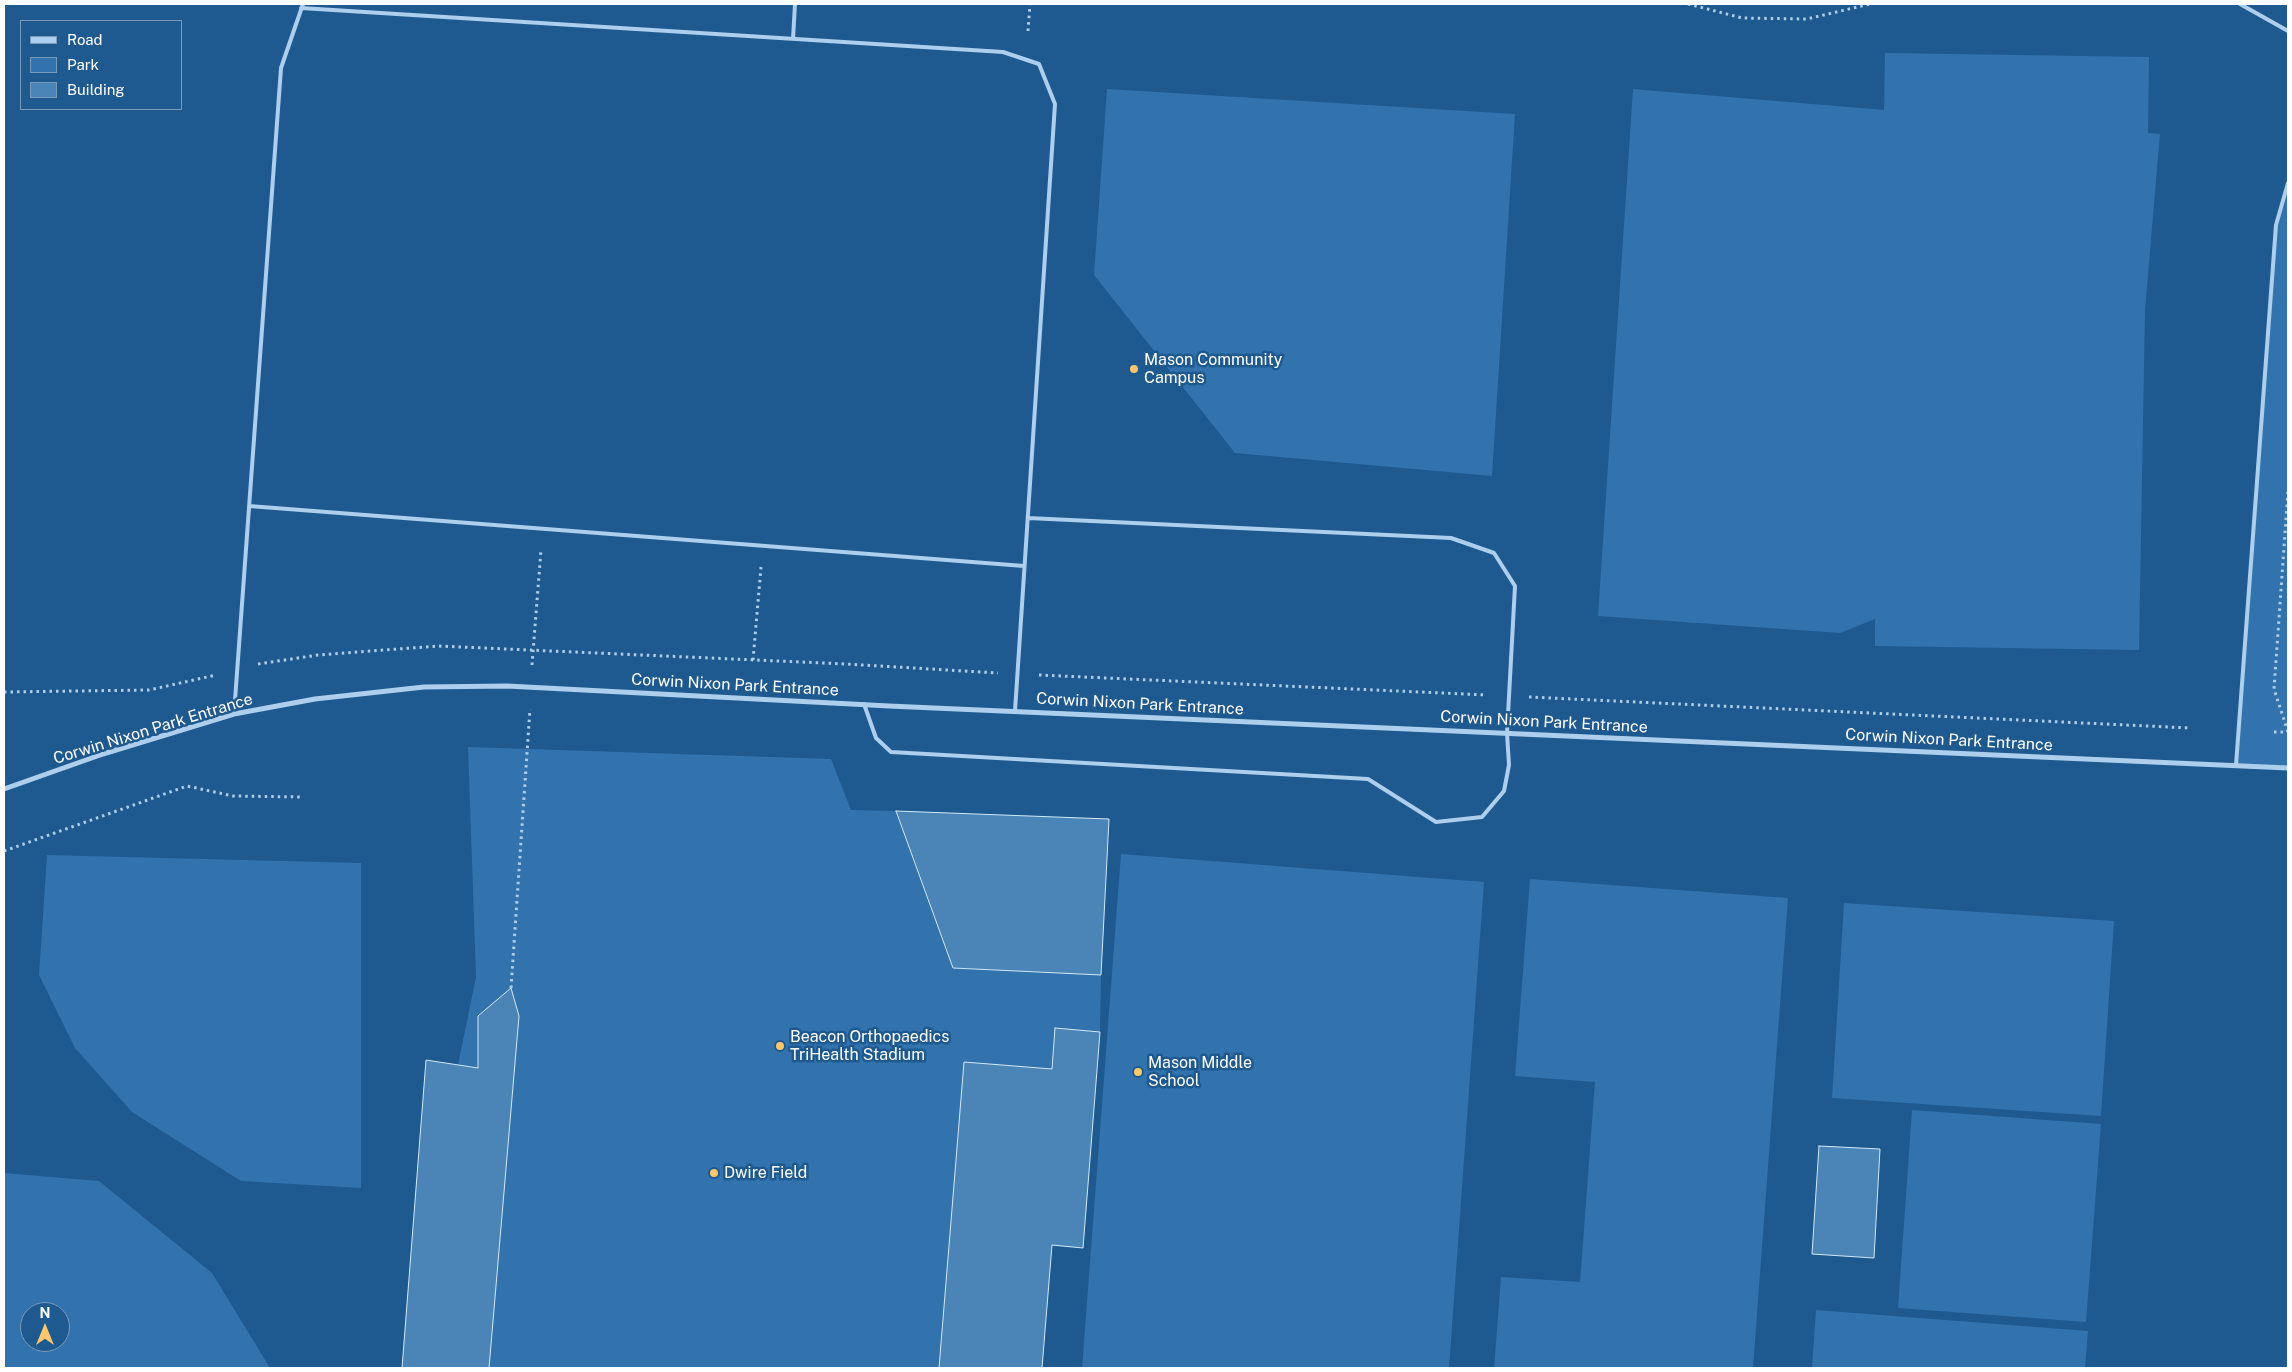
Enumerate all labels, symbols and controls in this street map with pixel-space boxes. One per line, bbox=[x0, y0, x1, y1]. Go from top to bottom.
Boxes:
legend bbox=[20, 20, 182, 110]
text: Road bbox=[67, 31, 103, 48]
text: Park bbox=[67, 56, 99, 73]
text: Building bbox=[67, 81, 125, 98]
place label: Mason Community Campus bbox=[1144, 350, 1282, 388]
marker: Mason Community Campus bbox=[1128, 363, 1140, 375]
street label: Corwin Nixon Park Entrance bbox=[631, 670, 839, 700]
street label: Corwin Nixon Park Entrance bbox=[51, 689, 255, 769]
street label: Corwin Nixon Park Entrance bbox=[1036, 689, 1244, 719]
street label: Corwin Nixon Park Entrance bbox=[1440, 707, 1648, 737]
street label: Corwin Nixon Park Entrance bbox=[1845, 725, 2053, 755]
place label: Beacon Orthopaedics TriHealth Stadium bbox=[790, 1027, 949, 1065]
marker: Beacon Orthopaedics TriHealth Stadium bbox=[774, 1040, 786, 1052]
place label: Mason Middle School bbox=[1148, 1053, 1252, 1091]
marker: Mason Middle School bbox=[1132, 1066, 1144, 1078]
place label: Dwire Field bbox=[724, 1163, 807, 1183]
marker: Dwire Field bbox=[708, 1167, 720, 1179]
north arrow bbox=[20, 1302, 70, 1352]
text: N bbox=[40, 1305, 50, 1321]

